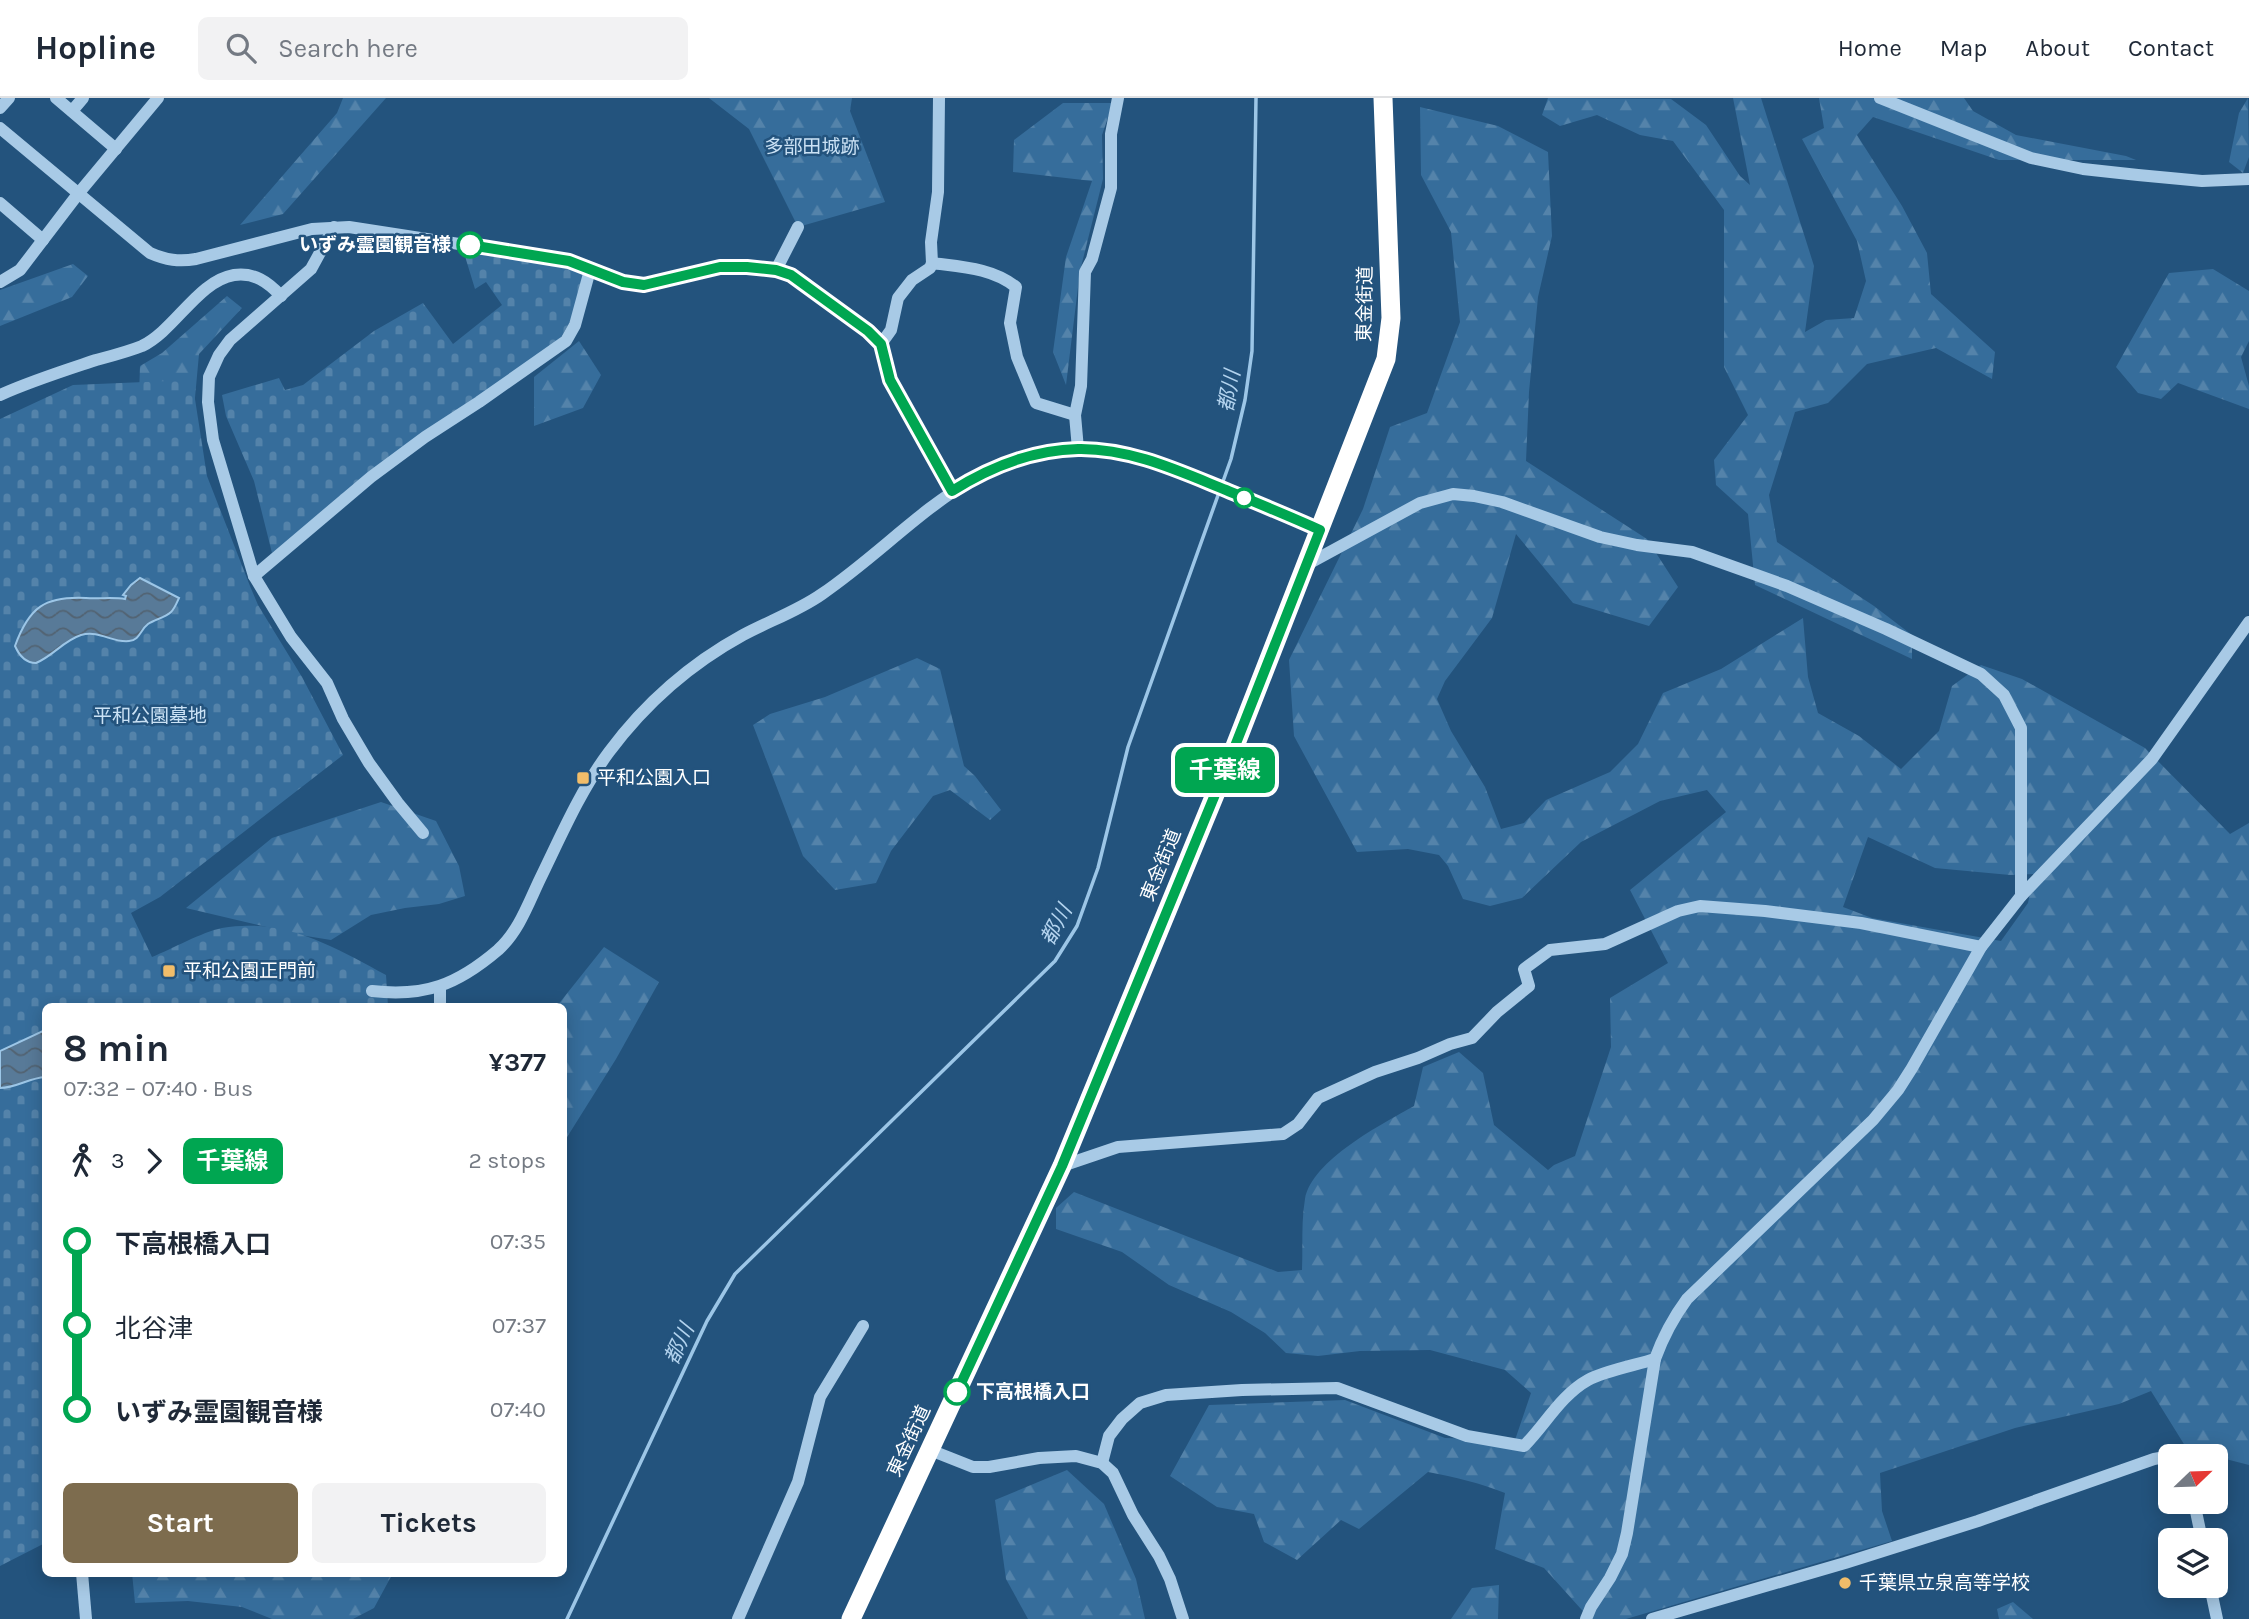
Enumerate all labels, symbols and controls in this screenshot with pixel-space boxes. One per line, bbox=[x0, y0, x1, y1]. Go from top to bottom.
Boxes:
search box bbox=[198, 17, 688, 80]
text: Hopline bbox=[35, 29, 156, 67]
icon: search bbox=[222, 29, 260, 67]
text: Search here bbox=[278, 33, 418, 64]
text: Home bbox=[1838, 34, 1902, 62]
text: Map bbox=[1940, 34, 1987, 62]
text: About bbox=[2025, 34, 2090, 62]
text: Contact bbox=[2128, 34, 2214, 62]
park label: 多部田城跡 bbox=[764, 136, 860, 158]
marker: いずみ霊園観音様 bbox=[457, 232, 483, 258]
place label: いずみ霊園観音様 bbox=[299, 234, 451, 256]
street label: 東金街道 bbox=[1353, 266, 1377, 342]
water label: 都川 bbox=[1214, 366, 1245, 414]
unlabelled marker bbox=[1234, 488, 1254, 508]
park label: 平和公園墓地 bbox=[93, 705, 207, 727]
line badge: 千葉線 bbox=[1185, 747, 1265, 793]
text: 千葉線 bbox=[1189, 756, 1261, 784]
place label: 平和公園入口 bbox=[597, 767, 711, 789]
marker: 平和公園入口 bbox=[575, 770, 591, 786]
street label: 東金街道 bbox=[1137, 826, 1185, 904]
water label: 都川 bbox=[1036, 899, 1077, 949]
place label: 平和公園正門前 bbox=[183, 960, 316, 982]
marker: 平和公園正門前 bbox=[161, 963, 177, 979]
text: 8 min bbox=[63, 1026, 169, 1071]
text: ¥377 bbox=[489, 1047, 546, 1078]
text: 07:32 – 07:40 · Bus bbox=[63, 1075, 253, 1102]
icon: walk bbox=[63, 1142, 101, 1180]
icon: forward bbox=[135, 1142, 173, 1180]
text: 3 bbox=[111, 1147, 125, 1174]
text: 千葉線 bbox=[197, 1147, 269, 1175]
text: 2 stops bbox=[468, 1147, 546, 1174]
text: 07:35 bbox=[490, 1228, 546, 1255]
text: 下高根橋入口 bbox=[115, 1229, 271, 1260]
text: 07:37 bbox=[492, 1312, 546, 1339]
text: 北谷津 bbox=[115, 1313, 193, 1344]
water label: 都川 bbox=[659, 1318, 700, 1368]
marker: 下高根橋入口 bbox=[944, 1379, 970, 1405]
place label: 下高根橋入口 bbox=[976, 1381, 1090, 1403]
text: 07:40 bbox=[490, 1396, 546, 1423]
text: いずみ霊園観音様 bbox=[115, 1397, 323, 1428]
street label: 東金街道 bbox=[883, 1402, 935, 1480]
north arrow bbox=[2158, 1444, 2228, 1514]
map controls bbox=[2158, 1444, 2228, 1598]
button: Start bbox=[63, 1483, 298, 1563]
button: Tickets bbox=[312, 1483, 546, 1563]
button: layers bbox=[2158, 1528, 2228, 1598]
place label: 千葉県立泉高等学校 bbox=[1859, 1572, 2030, 1594]
marker: 千葉県立泉高等学校 bbox=[1837, 1575, 1853, 1591]

